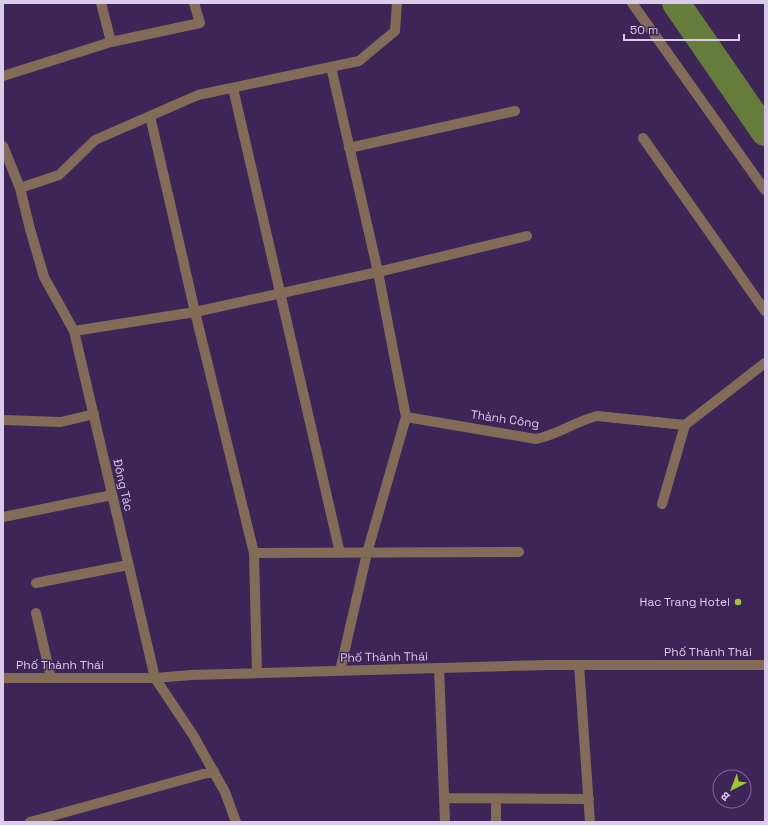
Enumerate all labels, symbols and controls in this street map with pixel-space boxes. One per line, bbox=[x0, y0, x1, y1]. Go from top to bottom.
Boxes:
scale bar bbox=[624, 16, 739, 42]
text: 50 m bbox=[630, 22, 658, 38]
street label: Thành Công bbox=[470, 406, 540, 432]
street label: Đông Tác bbox=[109, 457, 137, 513]
place label: Hac Trang Hotel bbox=[640, 594, 730, 610]
marker: Hac Trang Hotel bbox=[733, 597, 743, 607]
street label: Phố Thành Thái bbox=[664, 644, 752, 660]
street label: Phố Thành Thái bbox=[340, 648, 428, 666]
street label: Phố Thành Thái bbox=[16, 657, 104, 673]
north arrow bbox=[712, 769, 752, 809]
text: B bbox=[718, 789, 733, 804]

